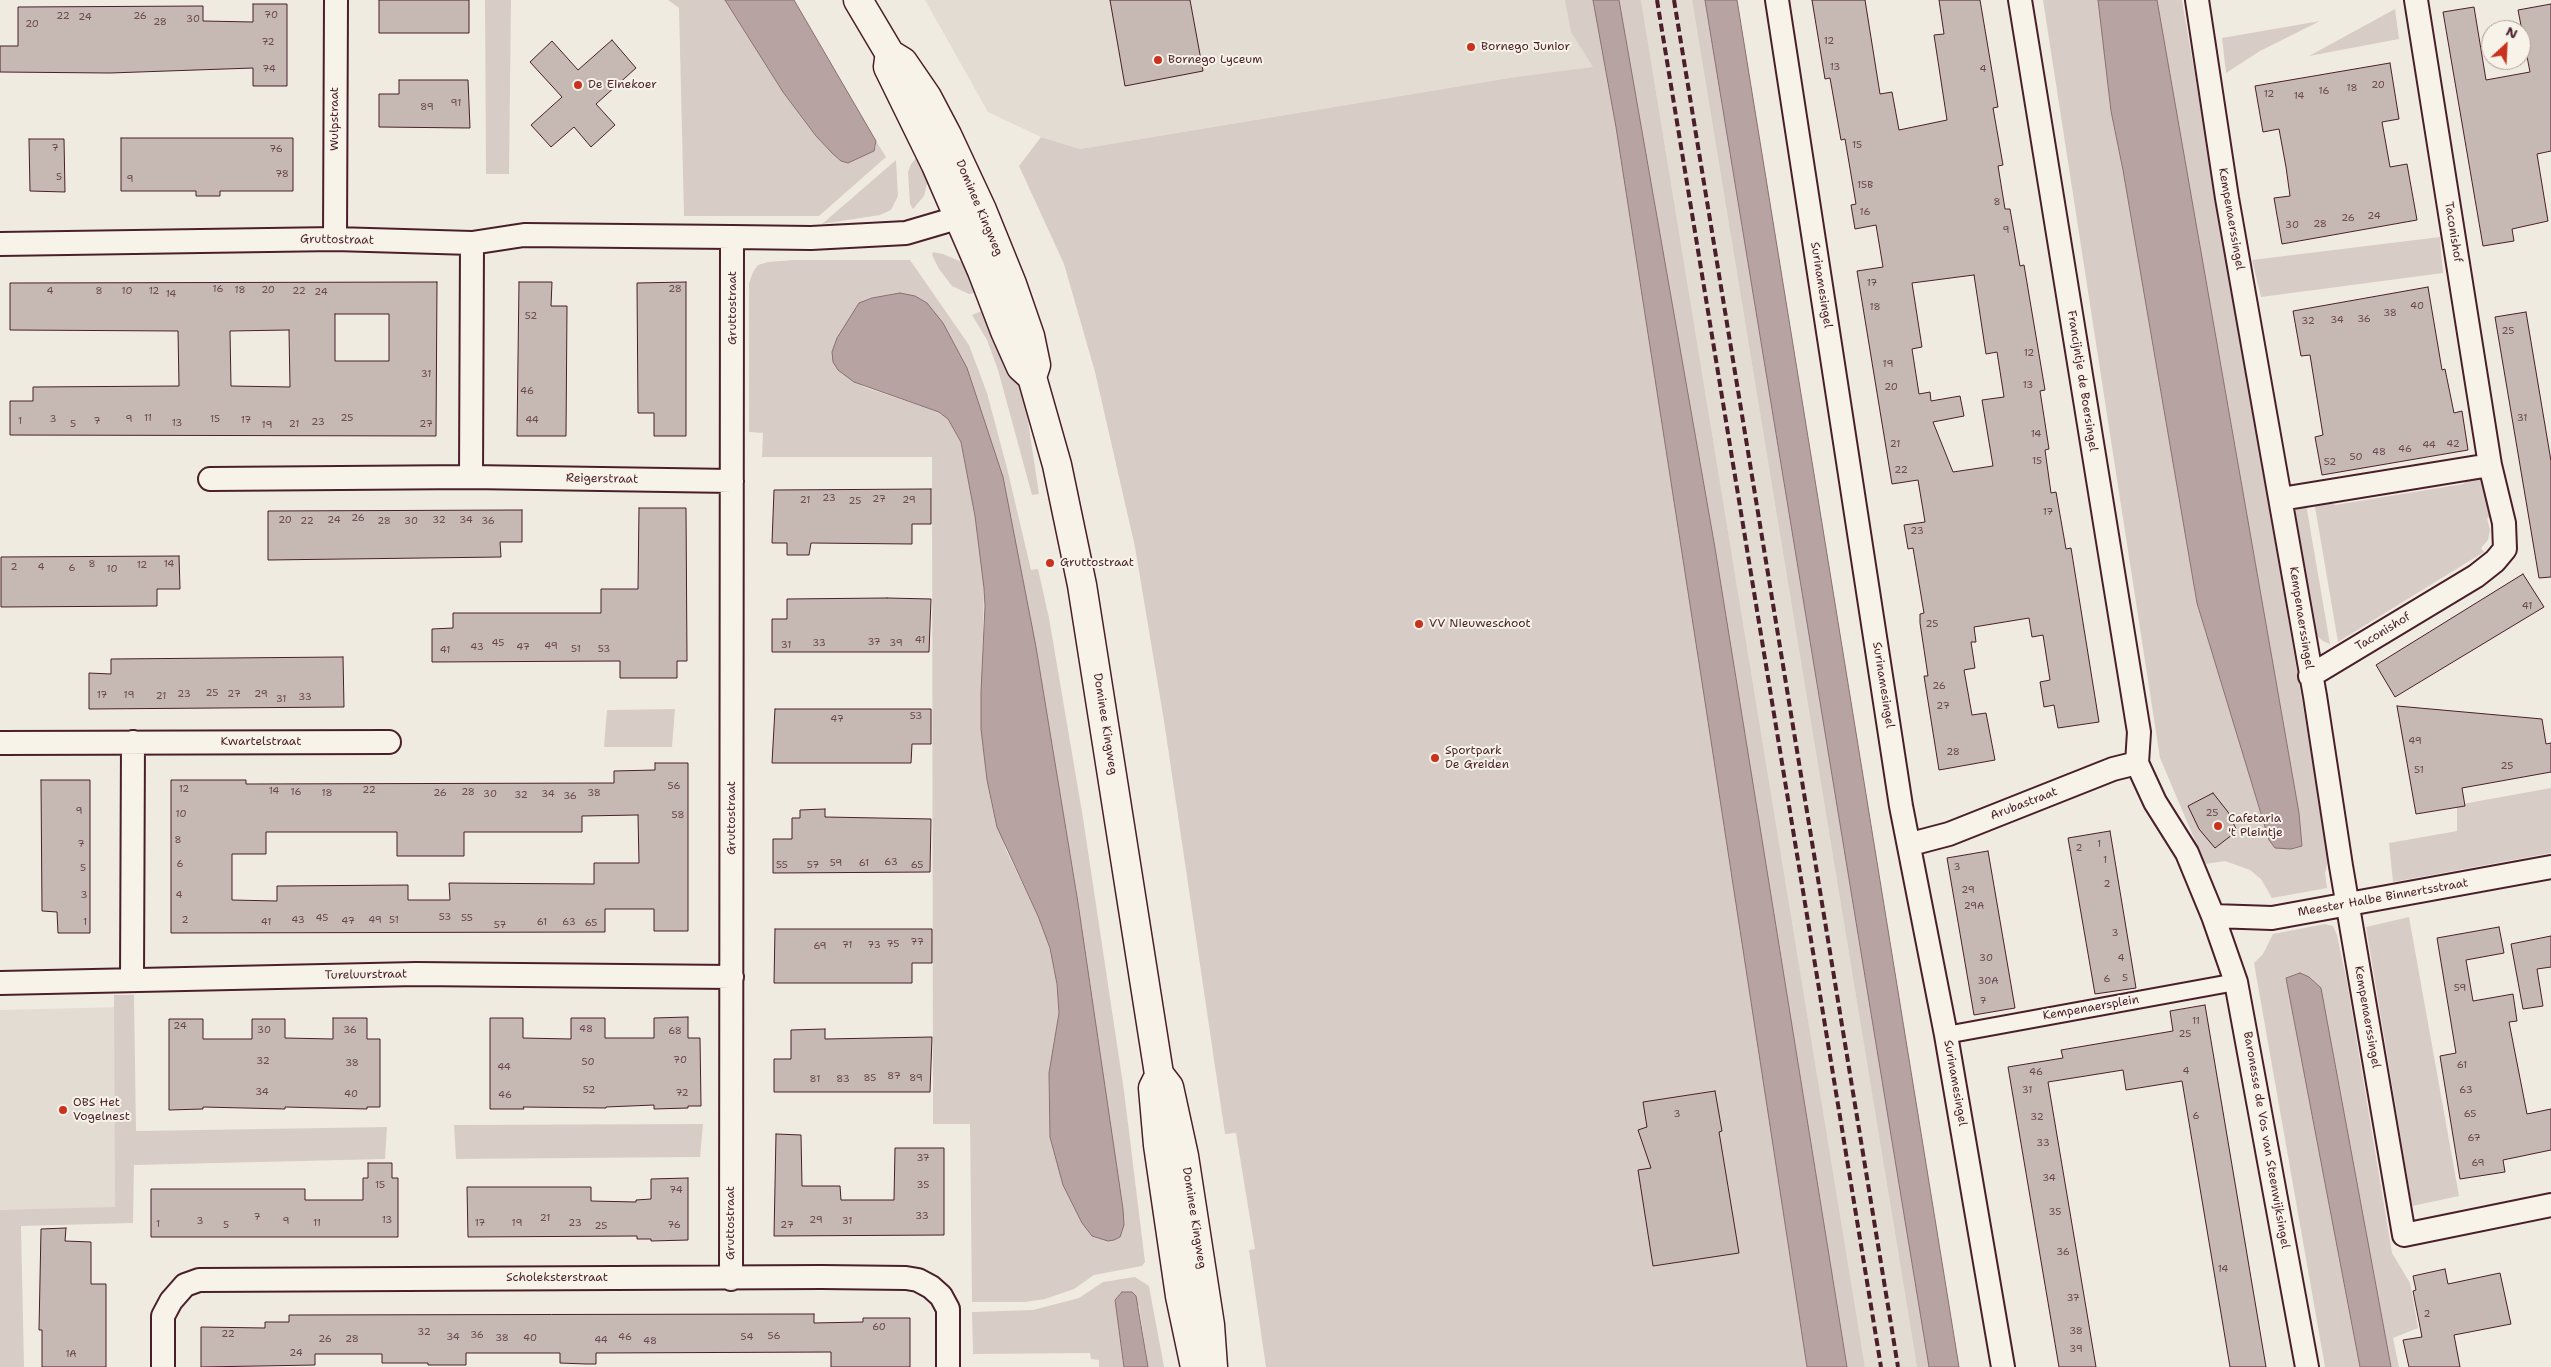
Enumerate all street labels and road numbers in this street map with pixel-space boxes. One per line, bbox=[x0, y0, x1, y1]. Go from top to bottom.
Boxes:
street label: Wulpstraat bbox=[328, 87, 342, 151]
street label: Dominee Kingweg bbox=[952, 158, 1006, 258]
street label: Kempenaerssingel bbox=[2215, 167, 2247, 271]
street label: Taconishof bbox=[2441, 201, 2465, 263]
street label: Gruttostraat bbox=[300, 232, 374, 248]
street label: Surinamesingel bbox=[1807, 241, 1835, 329]
street label: Gruttostraat bbox=[726, 271, 740, 345]
street label: Francijntje de Boersingel bbox=[2064, 309, 2100, 453]
street label: Reigerstraat bbox=[566, 471, 638, 487]
street label: Kempenaerssingel bbox=[2286, 566, 2316, 670]
street label: Taconishof bbox=[2353, 610, 2413, 654]
street label: Surinamesingel bbox=[1869, 641, 1897, 729]
street label: Dominee Kingweg bbox=[1090, 672, 1120, 776]
street label: Kwartelstraat bbox=[221, 735, 301, 749]
street label: Gruttostraat bbox=[725, 781, 739, 855]
street label: Arubastraat bbox=[1988, 785, 2060, 823]
street label: Meester Halbe Binnertsstraat bbox=[2297, 876, 2469, 920]
street label: Kempenaerssingel bbox=[2351, 965, 2383, 1069]
street label: Tureluurstraat bbox=[325, 967, 407, 983]
street label: Kempenaersplein bbox=[2042, 992, 2140, 1024]
street label: Baronesse de Vos van Steenwijksingel bbox=[2240, 1030, 2292, 1250]
street label: Surinamesingel bbox=[1940, 1039, 1970, 1127]
street label: Dominee Kingweg bbox=[1179, 1166, 1209, 1270]
street label: Gruttostraat bbox=[724, 1186, 738, 1260]
street label: Scholeksterstraat bbox=[506, 1271, 608, 1285]

